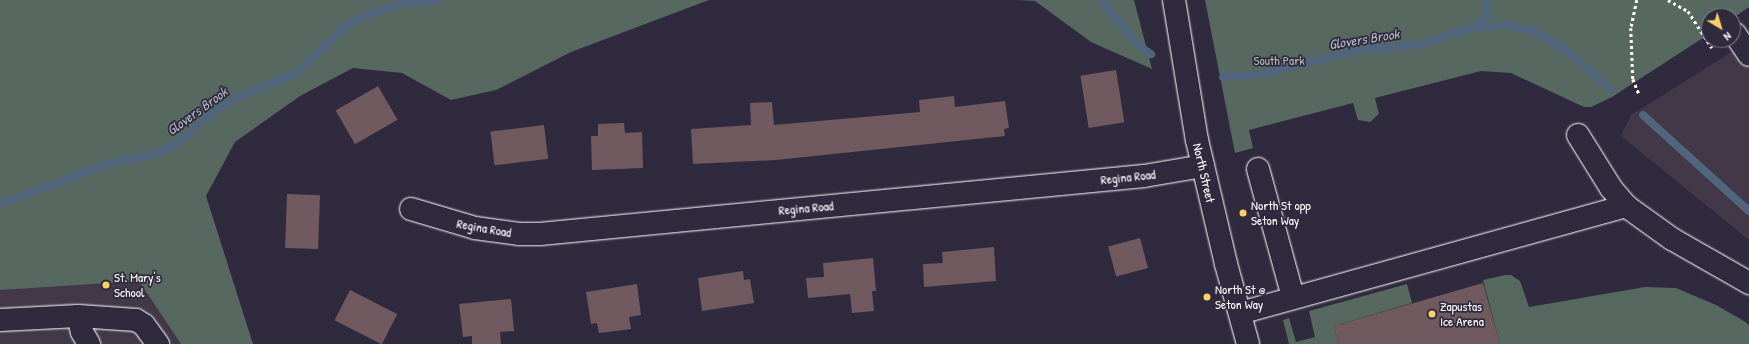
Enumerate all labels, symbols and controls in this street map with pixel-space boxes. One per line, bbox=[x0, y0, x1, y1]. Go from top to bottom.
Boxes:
north arrow bbox=[1701, 8, 1741, 48]
water label: Glovers Brook bbox=[1328, 25, 1400, 53]
text: N bbox=[1721, 29, 1734, 44]
park label: South Park bbox=[1253, 52, 1305, 68]
water label: Glovers Brook bbox=[163, 83, 231, 139]
street label: North Street bbox=[1190, 142, 1218, 204]
street label: Regina Road bbox=[1100, 166, 1156, 188]
street label: Regina Road bbox=[778, 198, 834, 218]
place label: North St opp Seton Way bbox=[1251, 198, 1311, 229]
marker: North St opp Seton Way bbox=[1238, 208, 1248, 218]
street label: Regina Road bbox=[456, 216, 512, 240]
place label: St. Mary's School bbox=[114, 270, 161, 301]
marker: St. Mary's School bbox=[101, 280, 111, 290]
place label: North St @ Seton Way bbox=[1215, 282, 1266, 313]
marker: North St @ Seton Way bbox=[1202, 292, 1212, 302]
place label: Zapustas Ice Arena bbox=[1440, 299, 1484, 330]
marker: Zapustas Ice Arena bbox=[1427, 309, 1437, 319]

